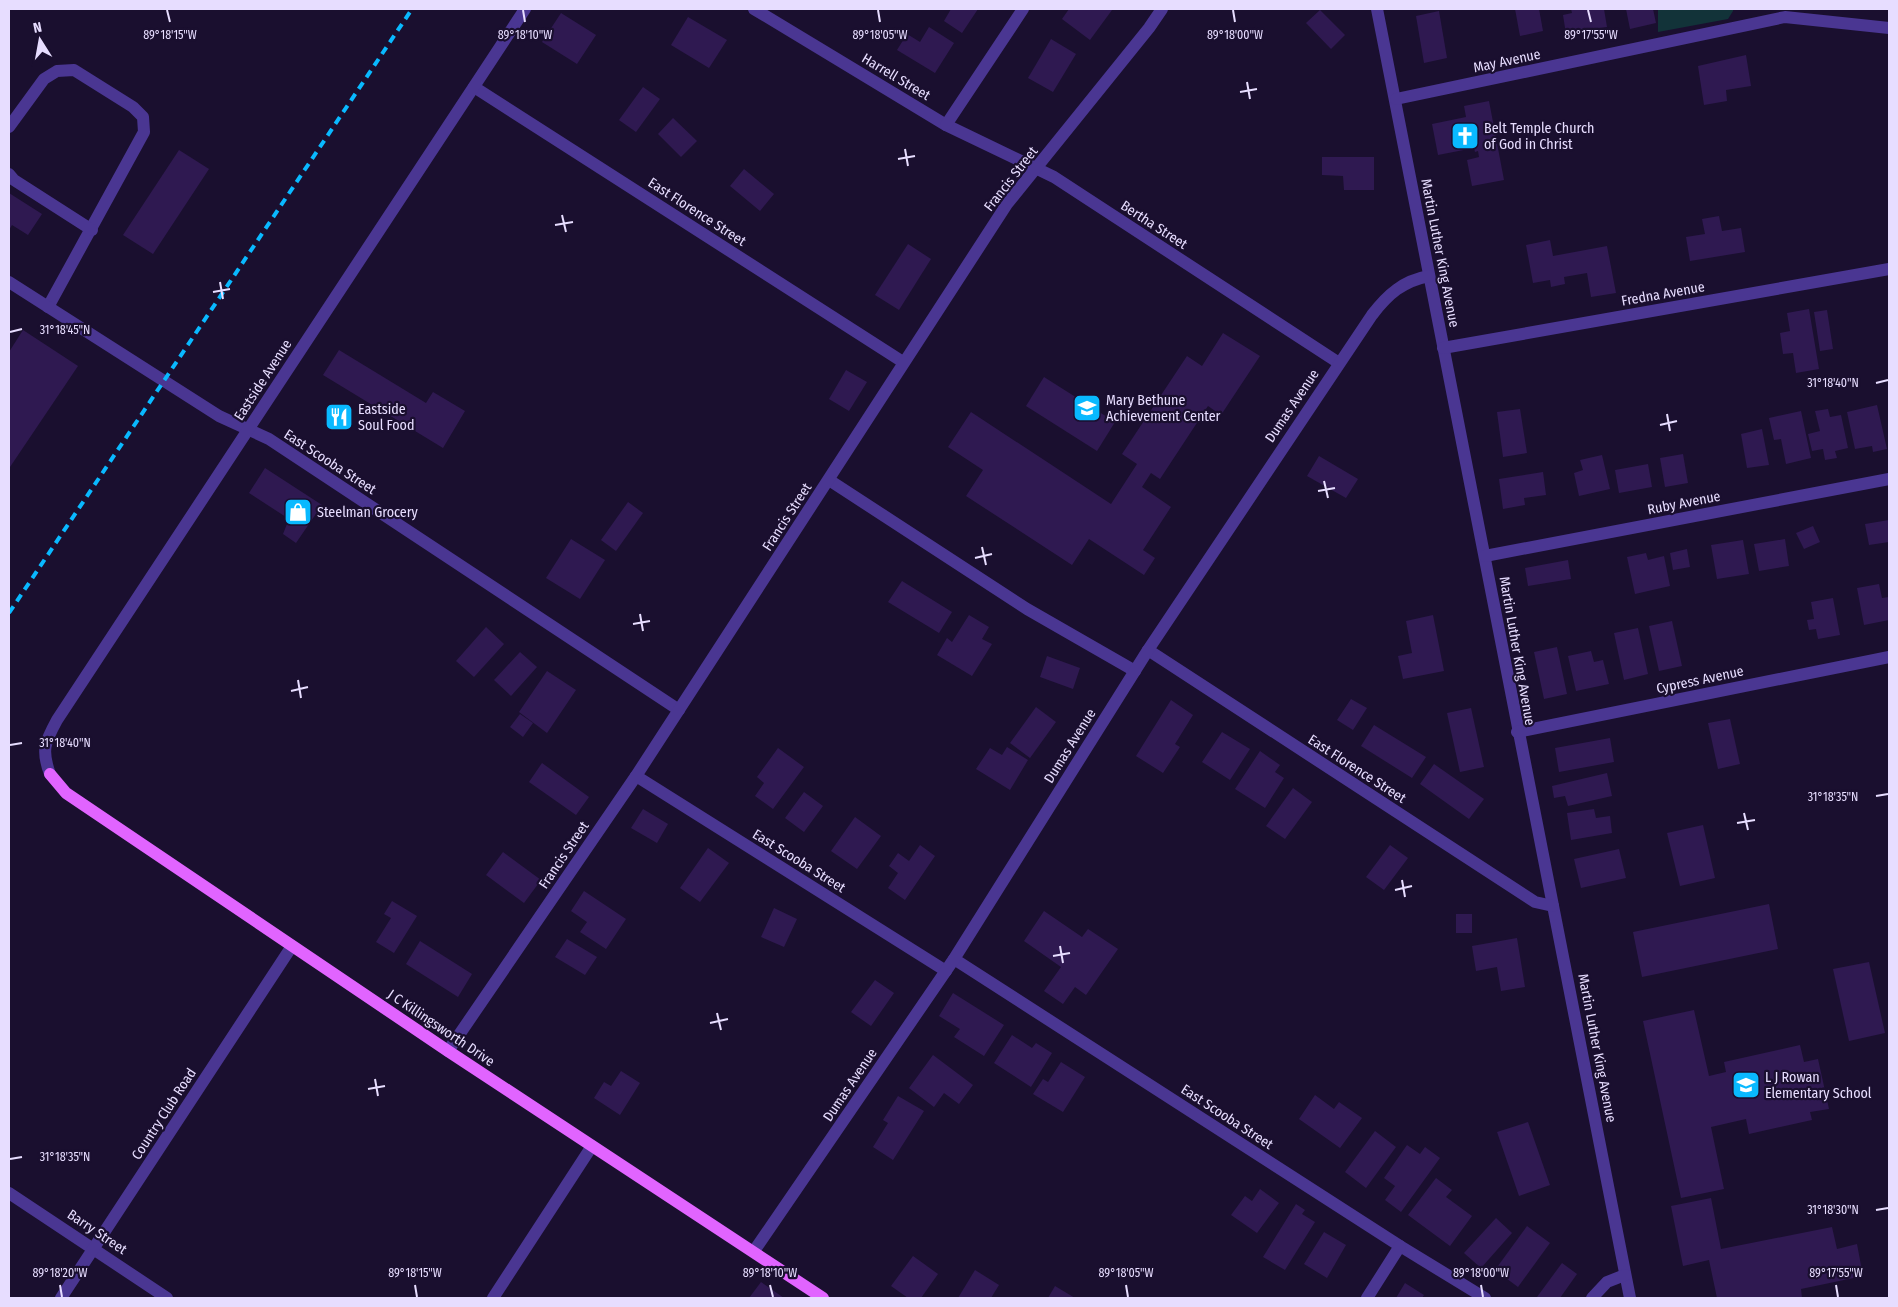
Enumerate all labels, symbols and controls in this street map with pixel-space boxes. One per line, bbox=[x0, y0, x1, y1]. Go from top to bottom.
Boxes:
north arrow bbox=[15, 15, 65, 65]
text: N bbox=[32, 19, 43, 37]
text: 89°18'15"W bbox=[143, 28, 197, 42]
text: 89°18'10"W bbox=[498, 28, 552, 42]
text: 89°18'05"W bbox=[852, 28, 908, 42]
text: 89°18'00"W bbox=[1207, 28, 1263, 42]
text: 89°17'55"W bbox=[1564, 28, 1618, 42]
street label: May Avenue bbox=[1472, 46, 1542, 76]
street label: Harrell Street bbox=[859, 50, 934, 104]
place label: Belt Temple Church of God in Christ bbox=[1484, 120, 1594, 153]
church icon: Belt Temple Church of God in Christ bbox=[1450, 121, 1480, 151]
street label: Francis Street bbox=[980, 143, 1042, 215]
street label: East Florence Street bbox=[645, 174, 749, 250]
street label: Martin Luther King Avenue bbox=[1417, 177, 1463, 329]
street label: Bertha Street bbox=[1118, 197, 1191, 253]
street label: Fredna Avenue bbox=[1620, 278, 1706, 310]
text: 31°18'45"N bbox=[40, 323, 90, 337]
street label: Eastside Avenue bbox=[231, 336, 295, 424]
street label: Dumas Avenue bbox=[1261, 366, 1323, 446]
text: 31°18'40"N bbox=[1807, 376, 1859, 390]
place label: Mary Bethune Achievement Center bbox=[1106, 392, 1221, 425]
school or university icon: Mary Bethune Achievement Center bbox=[1072, 393, 1102, 423]
place label: Eastside Soul Food bbox=[358, 401, 415, 434]
restaurant icon: Eastside Soul Food bbox=[324, 402, 354, 432]
street label: East Scooba Street bbox=[281, 426, 380, 498]
street label: Francis Street bbox=[759, 479, 815, 554]
street label: Ruby Avenue bbox=[1646, 488, 1722, 518]
shop icon: Steelman Grocery bbox=[283, 497, 313, 527]
place label: Steelman Grocery bbox=[317, 504, 419, 521]
street label: Martin Luther King Avenue bbox=[1496, 575, 1539, 727]
street label: Cypress Avenue bbox=[1655, 662, 1745, 698]
street label: Dumas Avenue bbox=[1040, 706, 1100, 786]
street label: East Florence Street bbox=[1305, 731, 1409, 807]
text: 31°18'40"N bbox=[39, 736, 91, 750]
text: 31°18'35"N bbox=[1808, 790, 1858, 804]
street label: Francis Street bbox=[535, 818, 593, 892]
street label: East Scooba Street bbox=[749, 826, 849, 897]
street label: Martin Luther King Avenue bbox=[1574, 972, 1620, 1124]
street label: J C Killingsworth Drive bbox=[384, 986, 498, 1070]
street label: Dumas Avenue bbox=[819, 1045, 881, 1125]
street label: Country Club Road bbox=[128, 1065, 200, 1163]
place label: L J Rowan Elementary School bbox=[1765, 1069, 1872, 1102]
school or university icon: L J Rowan Elementary School bbox=[1731, 1070, 1761, 1100]
street label: East Scooba Street bbox=[1178, 1081, 1277, 1153]
text: 31°18'35"N bbox=[40, 1150, 90, 1164]
text: 31°18'30"N bbox=[1807, 1203, 1859, 1217]
street label: Barry Street bbox=[64, 1206, 130, 1258]
text: 89°18'20"W bbox=[32, 1266, 88, 1280]
text: 89°18'15"W bbox=[388, 1266, 442, 1280]
text: 89°18'10"W bbox=[743, 1266, 797, 1280]
text: 89°18'05"W bbox=[1098, 1266, 1154, 1280]
text: 89°18'00"W bbox=[1453, 1266, 1509, 1280]
text: 89°17'55"W bbox=[1809, 1266, 1863, 1280]

